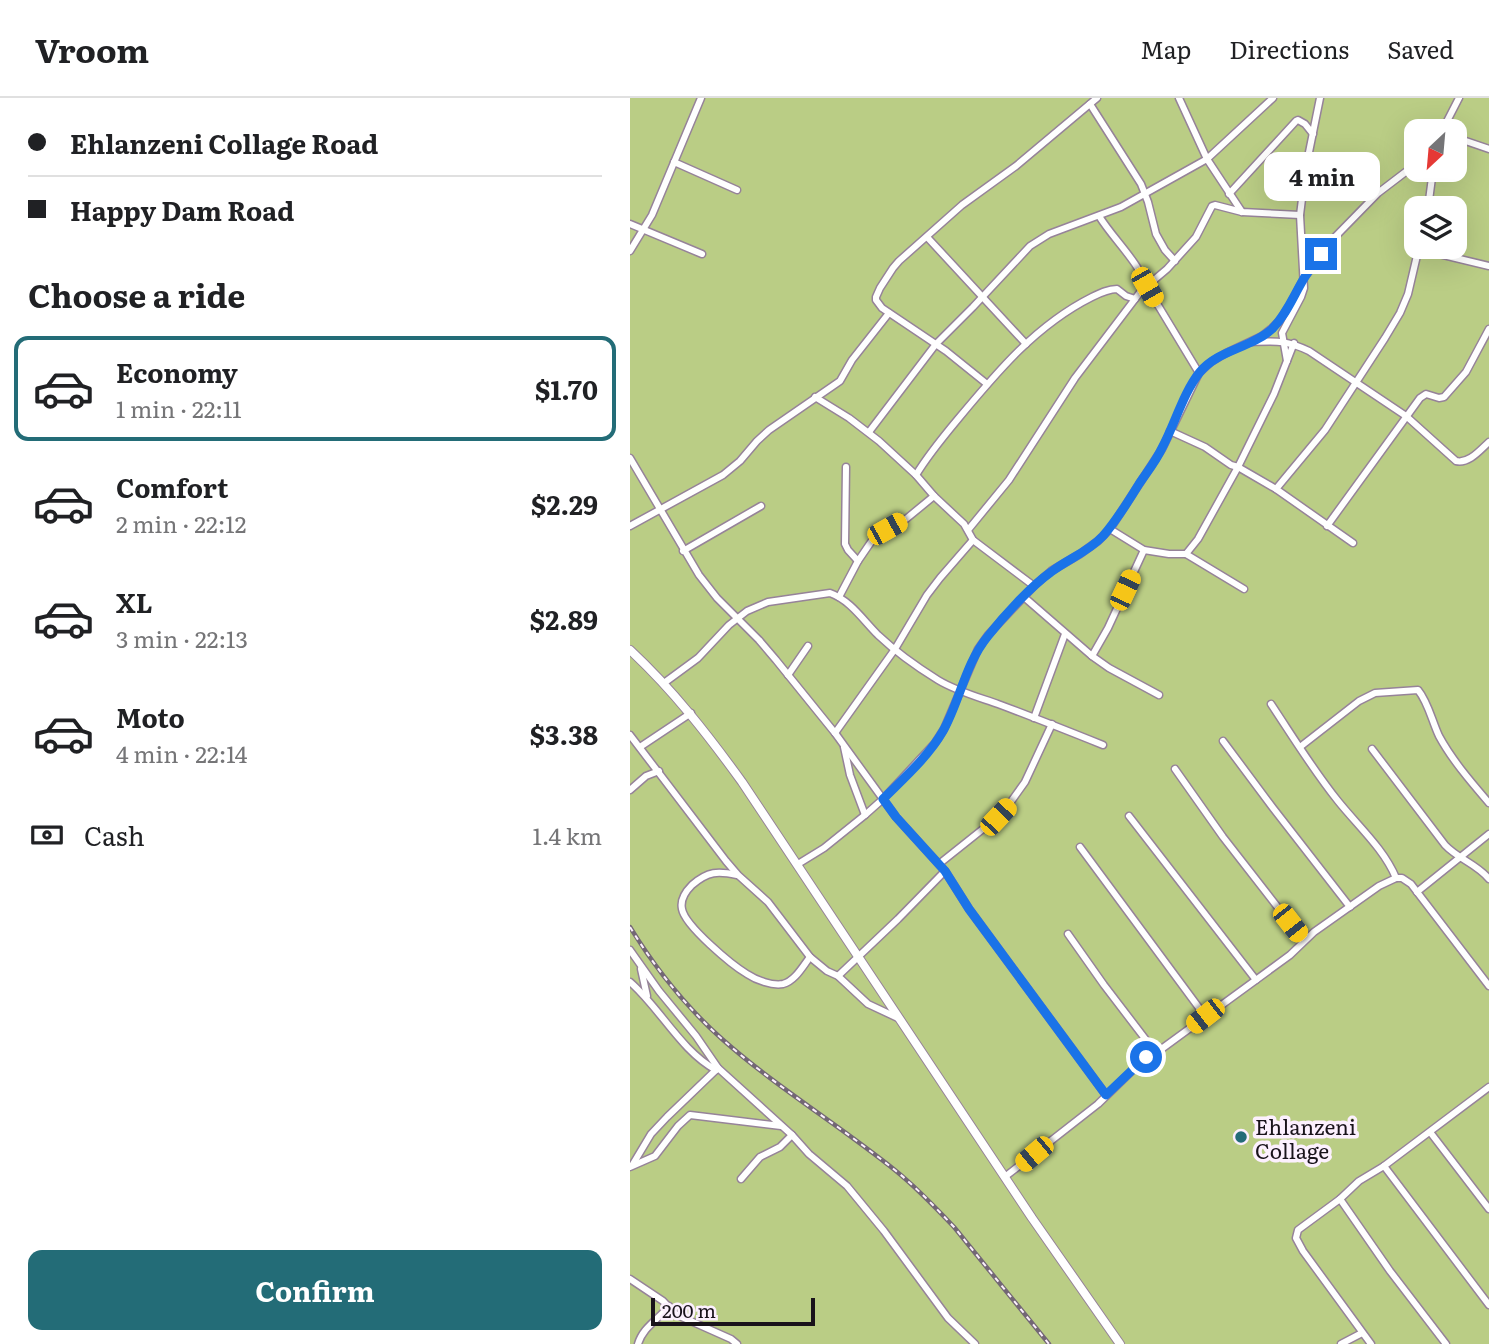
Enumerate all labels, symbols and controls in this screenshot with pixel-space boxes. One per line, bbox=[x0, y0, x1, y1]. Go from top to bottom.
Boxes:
text: Vroom bbox=[35, 24, 149, 73]
text: Map bbox=[1140, 31, 1191, 66]
text: Directions bbox=[1229, 31, 1349, 66]
text: Saved bbox=[1387, 31, 1454, 66]
north arrow bbox=[1404, 119, 1466, 182]
map controls bbox=[1404, 119, 1467, 259]
text: Ehlanzeni Collage Road bbox=[70, 123, 378, 162]
callout: 4 min bbox=[1263, 152, 1379, 202]
text: 4 min bbox=[1289, 159, 1355, 193]
text: Happy Dam Road bbox=[70, 190, 294, 229]
button: layers bbox=[1404, 196, 1467, 259]
route end bbox=[1305, 238, 1337, 270]
car bbox=[1128, 264, 1167, 310]
text: Choose a ride bbox=[28, 270, 245, 318]
text: Economy bbox=[116, 352, 238, 391]
icon: car bbox=[32, 357, 95, 420]
text: $1.70 bbox=[535, 369, 598, 408]
text: 1 min · 22:11 bbox=[116, 391, 242, 425]
text: Comfort bbox=[116, 467, 228, 506]
icon: car bbox=[32, 472, 95, 535]
text: $2.29 bbox=[531, 484, 598, 523]
text: 2 min · 22:12 bbox=[116, 506, 246, 540]
car bbox=[864, 510, 911, 548]
car bbox=[1107, 567, 1144, 613]
text: XL bbox=[116, 582, 153, 621]
icon: car bbox=[32, 587, 95, 650]
text: $2.89 bbox=[530, 599, 598, 638]
text: 3 min · 22:13 bbox=[116, 621, 248, 655]
text: Moto bbox=[116, 697, 185, 736]
icon: car bbox=[32, 702, 95, 765]
text: $3.38 bbox=[530, 714, 598, 753]
text: 4 min · 22:14 bbox=[116, 736, 247, 770]
car bbox=[976, 794, 1021, 840]
text: Cash bbox=[84, 815, 145, 854]
icon: cash bbox=[28, 816, 66, 854]
text: 1.4 km bbox=[532, 818, 602, 852]
car bbox=[1269, 900, 1312, 946]
car bbox=[1182, 995, 1229, 1037]
route start bbox=[1130, 1041, 1162, 1073]
place label: Ehlanzeni Collage bbox=[1255, 1110, 1356, 1165]
marker: Ehlanzeni Collage bbox=[1233, 1129, 1249, 1145]
car bbox=[1012, 1132, 1057, 1176]
button: Confirm bbox=[28, 1250, 602, 1330]
scale bar bbox=[651, 1295, 816, 1327]
text: 200 m bbox=[662, 1296, 716, 1324]

